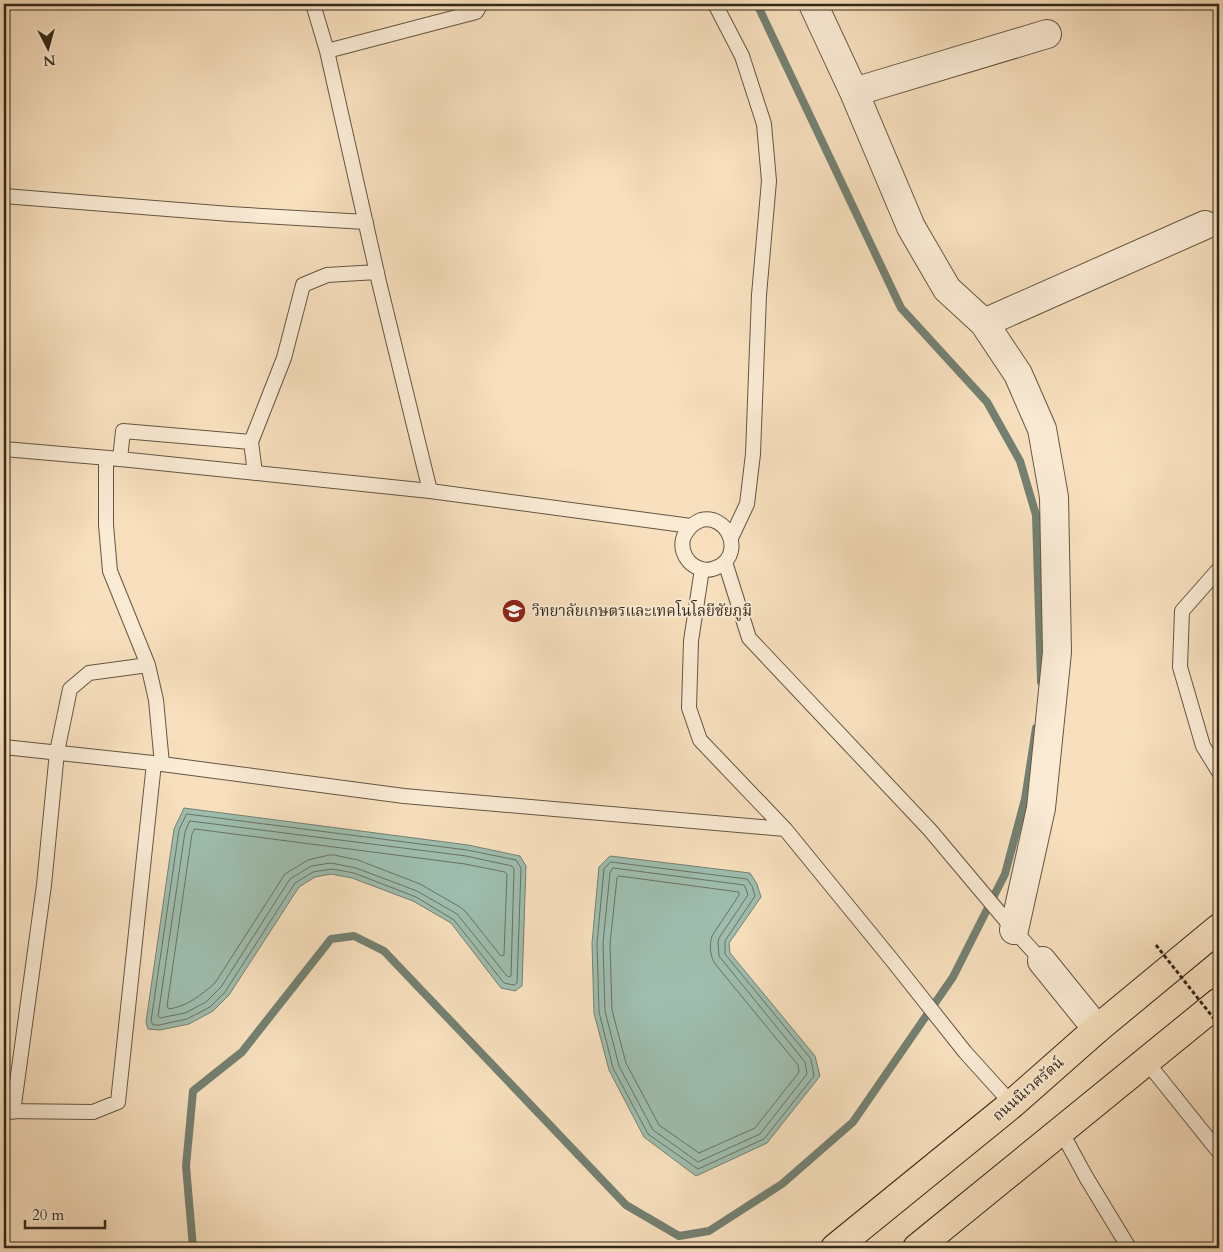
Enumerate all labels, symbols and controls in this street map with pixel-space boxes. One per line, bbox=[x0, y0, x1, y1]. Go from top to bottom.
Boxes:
north arrow bbox=[22, 22, 72, 72]
text: N bbox=[42, 50, 56, 71]
school or university icon: วิทยาลัยเกษตรและเทคโนโลยีชัยภูมิ bbox=[501, 598, 527, 624]
place label: วิทยาลัยเกษตรและเทคโนโลยีชัยภูมิ bbox=[532, 600, 752, 621]
street label: ถนนนิเวศรัตน์ bbox=[988, 1052, 1068, 1126]
scale bar bbox=[25, 1197, 105, 1229]
text: 20 m bbox=[32, 1205, 64, 1225]

